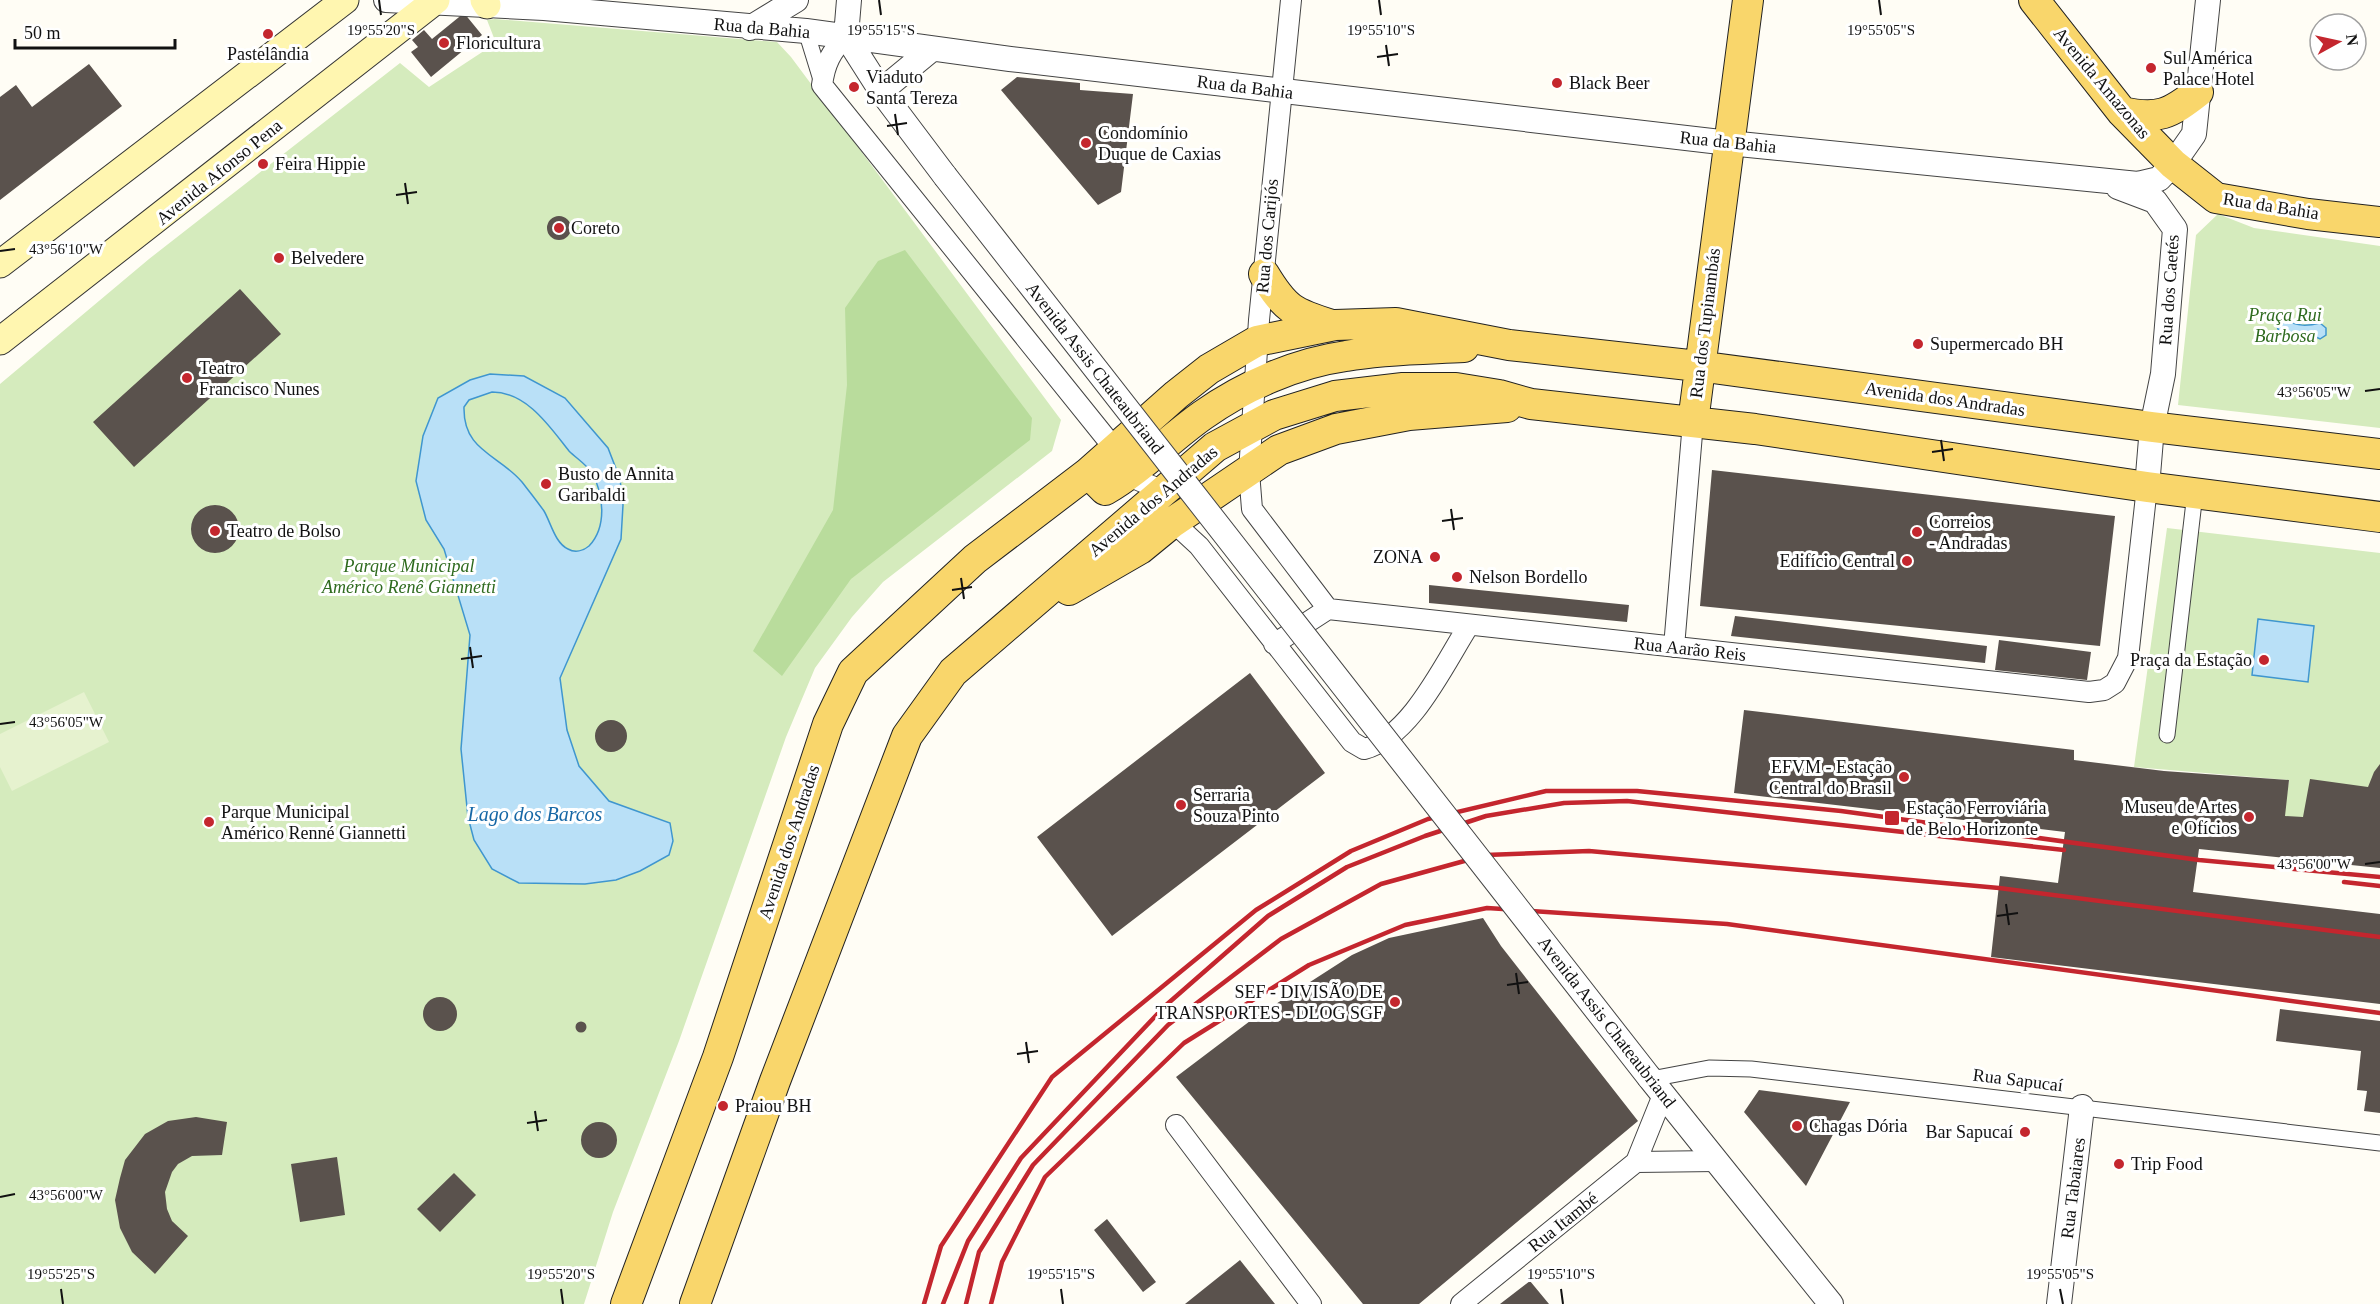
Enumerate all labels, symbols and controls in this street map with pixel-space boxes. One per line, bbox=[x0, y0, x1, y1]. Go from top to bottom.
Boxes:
scale bar bbox=[15, 12, 176, 50]
north arrow bbox=[2308, 12, 2368, 72]
street label: Rua da Bahia bbox=[713, 14, 811, 42]
text: 19°55'20"S bbox=[347, 22, 415, 38]
text: 19°55'15"S bbox=[847, 22, 915, 38]
text: 19°55'10"S bbox=[1347, 22, 1415, 38]
text: 19°55'05"S bbox=[1847, 22, 1915, 38]
text: 50 m bbox=[24, 23, 61, 43]
street label: Avenida Amazonas bbox=[2050, 23, 2154, 143]
marker: Pastelândia bbox=[261, 27, 275, 41]
place label: Floricultura bbox=[456, 33, 541, 53]
text: N bbox=[2343, 33, 2362, 47]
marker: Floricultura bbox=[437, 36, 451, 50]
place label: Pastelândia bbox=[227, 44, 309, 64]
place label: Sul América Palace Hotel bbox=[2163, 48, 2254, 89]
marker: Sul América Palace Hotel bbox=[2144, 61, 2158, 75]
place label: Viaduto Santa Tereza bbox=[866, 67, 958, 108]
street label: Rua da Bahia bbox=[1196, 71, 1294, 103]
place label: Black Beer bbox=[1569, 73, 1649, 93]
marker: Black Beer bbox=[1550, 76, 1564, 90]
marker: Viaduto Santa Tereza bbox=[847, 80, 861, 94]
street label: Avenida Afonso Pena bbox=[152, 115, 286, 229]
place label: Condomínio Duque de Caxias bbox=[1098, 123, 1221, 164]
street label: Rua da Bahia bbox=[1679, 127, 1777, 157]
marker: Condomínio Duque de Caxias bbox=[1079, 136, 1093, 150]
place label: Feira Hippie bbox=[275, 154, 365, 174]
marker: Feira Hippie bbox=[256, 157, 270, 171]
street label: Rua dos Carijós bbox=[1252, 178, 1282, 294]
street label: Rua da Bahia bbox=[2222, 189, 2320, 223]
place label: Coreto bbox=[571, 218, 620, 238]
marker: Coreto bbox=[552, 221, 566, 235]
street label: Rua dos Caetés bbox=[2155, 234, 2183, 346]
text: 43°56'10"W bbox=[29, 241, 104, 257]
street label: Rua dos Tupinambás bbox=[1686, 247, 1724, 399]
place label: Belvedere bbox=[291, 248, 364, 268]
marker: Belvedere bbox=[272, 251, 286, 265]
street label: Avenida Assis Chateaubriand bbox=[1022, 278, 1168, 458]
park label: Praça Rui Barbosa bbox=[2247, 305, 2322, 346]
place label: Supermercado BH bbox=[1930, 334, 2063, 354]
marker: Supermercado BH bbox=[1911, 337, 1925, 351]
place label: Teatro Francisco Nunes bbox=[199, 358, 319, 399]
marker: Teatro Francisco Nunes bbox=[180, 371, 194, 385]
street label: Avenida dos Andradas bbox=[1864, 378, 2026, 420]
text: 43°56'05"W bbox=[2277, 384, 2352, 400]
street label: Avenida dos Andradas bbox=[1085, 441, 1221, 561]
place label: Busto de Annita Garibaldi bbox=[558, 464, 674, 505]
marker: Busto de Annita Garibaldi bbox=[539, 477, 553, 491]
place label: Correios - Andradas bbox=[1929, 512, 2007, 553]
place label: Teatro de Bolso bbox=[227, 521, 341, 541]
marker: Teatro de Bolso bbox=[208, 524, 222, 538]
marker: Correios - Andradas bbox=[1910, 525, 1924, 539]
place label: ZONA bbox=[1373, 547, 1423, 567]
marker: ZONA bbox=[1428, 550, 1442, 564]
place label: Edifício Central bbox=[1780, 551, 1895, 571]
marker: Edifício Central bbox=[1900, 554, 1914, 568]
park label: Parque Municipal Américo Renê Giannetti bbox=[321, 556, 496, 597]
place label: Nelson Bordello bbox=[1469, 567, 1588, 587]
marker: Nelson Bordello bbox=[1450, 570, 1464, 584]
street label: Rua Aarão Reis bbox=[1633, 633, 1747, 665]
place label: Praça da Estação bbox=[2130, 650, 2252, 670]
marker: Praça da Estação bbox=[2257, 653, 2271, 667]
text: 43°56'05"W bbox=[29, 714, 104, 730]
place label: EFVM - Estação Central do Brasil bbox=[1769, 757, 1892, 798]
street label: Avenida dos Andradas bbox=[755, 762, 823, 922]
marker: EFVM - Estação Central do Brasil bbox=[1897, 770, 1911, 784]
place label: Serraria Souza Pinto bbox=[1193, 785, 1280, 826]
place label: Museu de Artes e Ofícios bbox=[2124, 797, 2237, 838]
marker: Serraria Souza Pinto bbox=[1174, 798, 1188, 812]
place label: Estação Ferroviária de Belo Horizonte bbox=[1906, 798, 2046, 839]
place label: Parque Municipal Américo Renné Giannetti bbox=[221, 802, 406, 843]
water label: Lago dos Barcos bbox=[467, 803, 603, 826]
marker: Estação Ferroviária de Belo Horizonte bbox=[1883, 809, 1901, 827]
marker: Museu de Artes e Ofícios bbox=[2242, 810, 2256, 824]
marker: Parque Municipal Américo Renné Giannetti bbox=[202, 815, 216, 829]
text: 43°56'00"W bbox=[2277, 856, 2352, 872]
street label: Avenida Assis Chateaubriand bbox=[1534, 932, 1680, 1112]
place label: SEF - DIVISÃO DE TRANSPORTES - DLOG SGF bbox=[1156, 981, 1383, 1023]
marker: SEF - DIVISÃO DE TRANSPORTES - DLOG SGF bbox=[1388, 995, 1402, 1009]
street label: Rua Sapucaí bbox=[1972, 1065, 2064, 1095]
place label: Praiou BH bbox=[735, 1096, 812, 1116]
marker: Praiou BH bbox=[716, 1099, 730, 1113]
place label: Chagas Dória bbox=[1809, 1116, 1907, 1136]
marker: Chagas Dória bbox=[1790, 1119, 1804, 1133]
place label: Bar Sapucaí bbox=[1926, 1122, 2013, 1142]
marker: Bar Sapucaí bbox=[2018, 1125, 2032, 1139]
street label: Rua Tabaiares bbox=[2057, 1136, 2089, 1240]
place label: Trip Food bbox=[2131, 1154, 2203, 1174]
marker: Trip Food bbox=[2112, 1157, 2126, 1171]
text: 43°56'00"W bbox=[29, 1187, 104, 1203]
street label: Rua Itambé bbox=[1524, 1188, 1602, 1256]
text: 19°55'25"S bbox=[27, 1266, 95, 1282]
text: 19°55'20"S bbox=[527, 1266, 595, 1282]
text: 19°55'15"S bbox=[1027, 1266, 1095, 1282]
text: 19°55'10"S bbox=[1527, 1266, 1595, 1282]
text: 19°55'05"S bbox=[2026, 1266, 2094, 1282]

